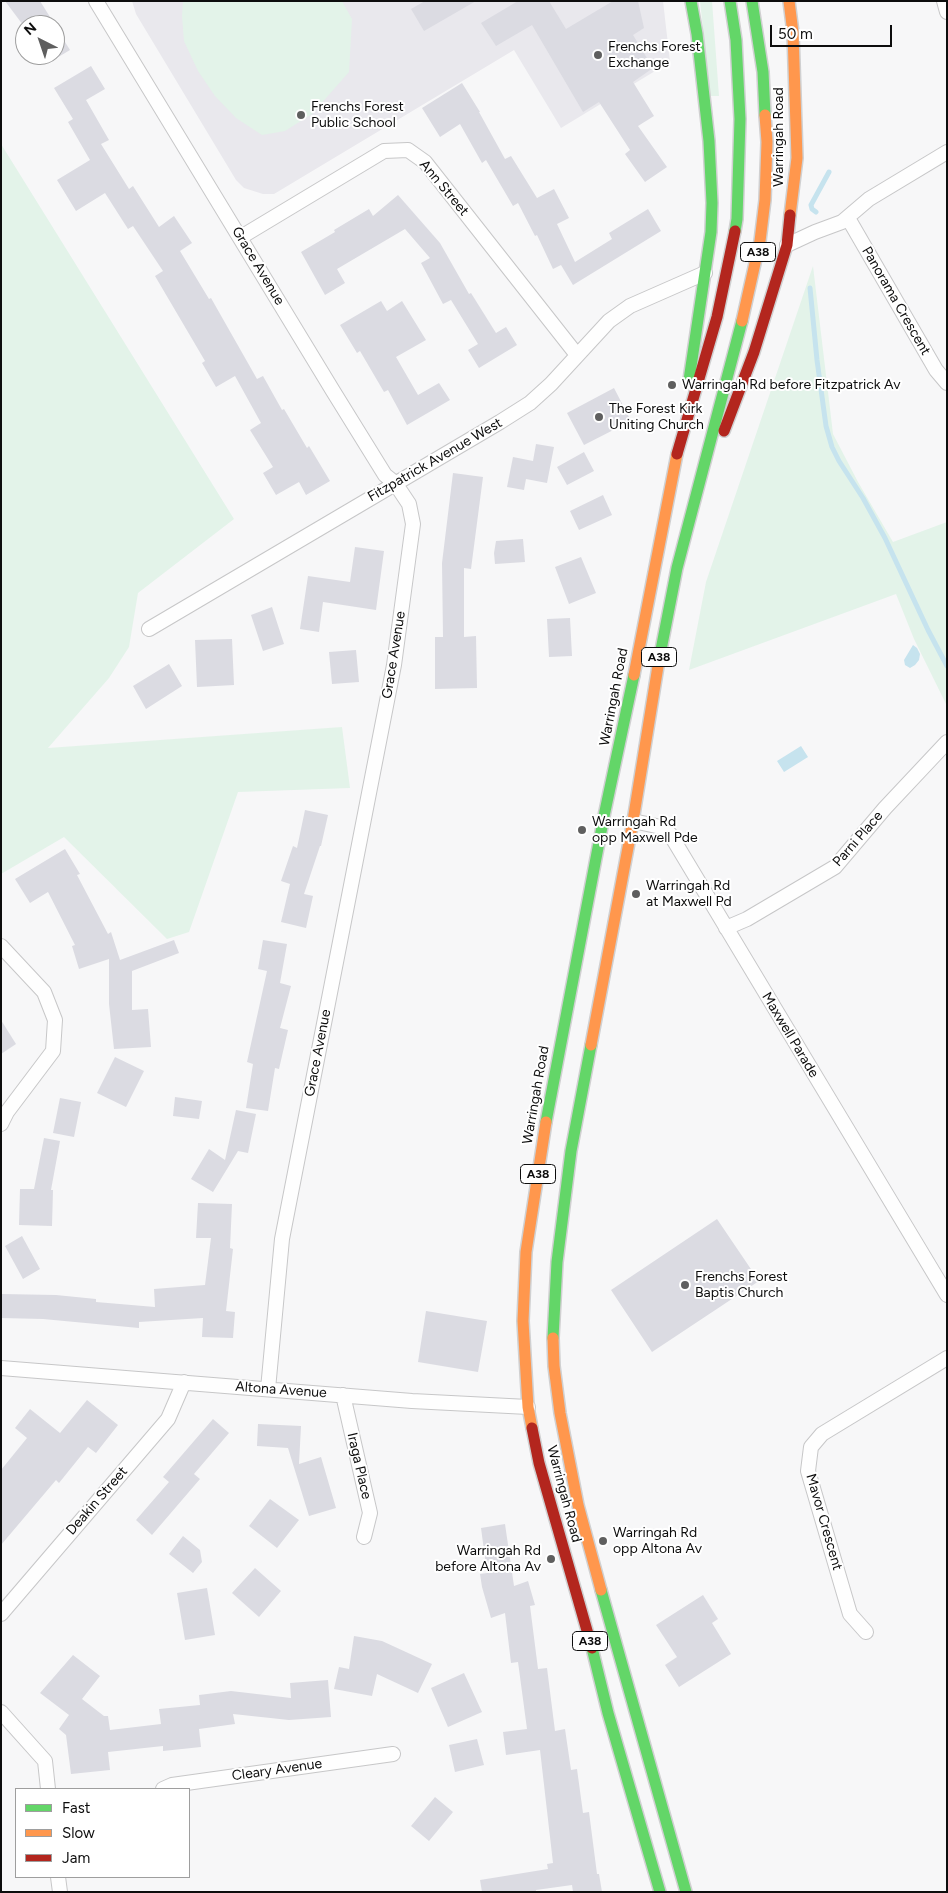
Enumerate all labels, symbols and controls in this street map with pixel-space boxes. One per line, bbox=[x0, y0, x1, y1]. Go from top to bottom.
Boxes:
north arrow bbox=[15, 15, 65, 65]
scale bar bbox=[773, 15, 896, 47]
text: N bbox=[21, 19, 40, 39]
text: 50 m bbox=[778, 25, 813, 43]
place label: Frenchs Forest Exchange bbox=[608, 39, 701, 72]
marker: Frenchs Forest Exchange bbox=[592, 49, 604, 61]
street label: Warringah Road bbox=[771, 87, 787, 187]
place label: Frenchs Forest Public School bbox=[311, 99, 404, 132]
marker: Frenchs Forest Public School bbox=[295, 109, 307, 121]
street label: Ann Street bbox=[416, 157, 472, 219]
street label: Grace Avenue bbox=[228, 224, 288, 308]
road number: A38 bbox=[740, 242, 776, 262]
street label: Panorama Crescent bbox=[858, 244, 934, 358]
place label: Warringah Rd before Fitzpatrick Av bbox=[682, 377, 901, 393]
marker: Warringah Rd before Fitzpatrick Av bbox=[666, 379, 678, 391]
place label: The Forest Kirk Uniting Church bbox=[609, 401, 704, 434]
marker: The Forest Kirk Uniting Church bbox=[593, 411, 605, 423]
street label: Fitzpatrick Avenue West bbox=[365, 415, 505, 505]
street label: Grace Avenue bbox=[379, 610, 409, 700]
street label: Warringah Road bbox=[596, 647, 632, 747]
road number: A38 bbox=[642, 648, 676, 666]
street label: Parni Place bbox=[829, 808, 887, 870]
place label: Warringah Rd opp Maxwell Pde bbox=[592, 814, 698, 846]
marker: Warringah Rd opp Maxwell Pde bbox=[576, 824, 588, 836]
place label: Warringah Rd at Maxwell Pd bbox=[646, 878, 732, 910]
marker: Warringah Rd at Maxwell Pd bbox=[630, 888, 642, 900]
street label: Maxwell Parade bbox=[758, 989, 822, 1081]
street label: Grace Avenue bbox=[301, 1008, 335, 1098]
street label: Warringah Road bbox=[519, 1045, 553, 1145]
road number: A38 bbox=[520, 1164, 556, 1184]
place label: Frenchs Forest Baptis Church bbox=[695, 1269, 788, 1302]
marker: Frenchs Forest Baptis Church bbox=[679, 1279, 691, 1291]
street label: Altona Avenue bbox=[235, 1378, 327, 1402]
street label: Iraga Place bbox=[343, 1431, 375, 1501]
street label: Warringah Road bbox=[543, 1444, 585, 1544]
street label: Deakin Street bbox=[63, 1463, 131, 1539]
street label: Mavor Crescent bbox=[802, 1472, 846, 1572]
place label: Warringah Rd opp Altona Av bbox=[613, 1525, 702, 1558]
marker: Warringah Rd opp Altona Av bbox=[597, 1535, 609, 1547]
place label: Warringah Rd before Altona Av bbox=[435, 1543, 541, 1575]
marker: Warringah Rd before Altona Av bbox=[545, 1553, 557, 1565]
road number: A38 bbox=[572, 1632, 608, 1650]
street label: Cleary Avenue bbox=[231, 1755, 323, 1785]
legend bbox=[15, 1788, 190, 1878]
text: Fast bbox=[62, 1799, 90, 1817]
text: Slow bbox=[62, 1824, 95, 1842]
text: Jam bbox=[62, 1849, 90, 1867]

